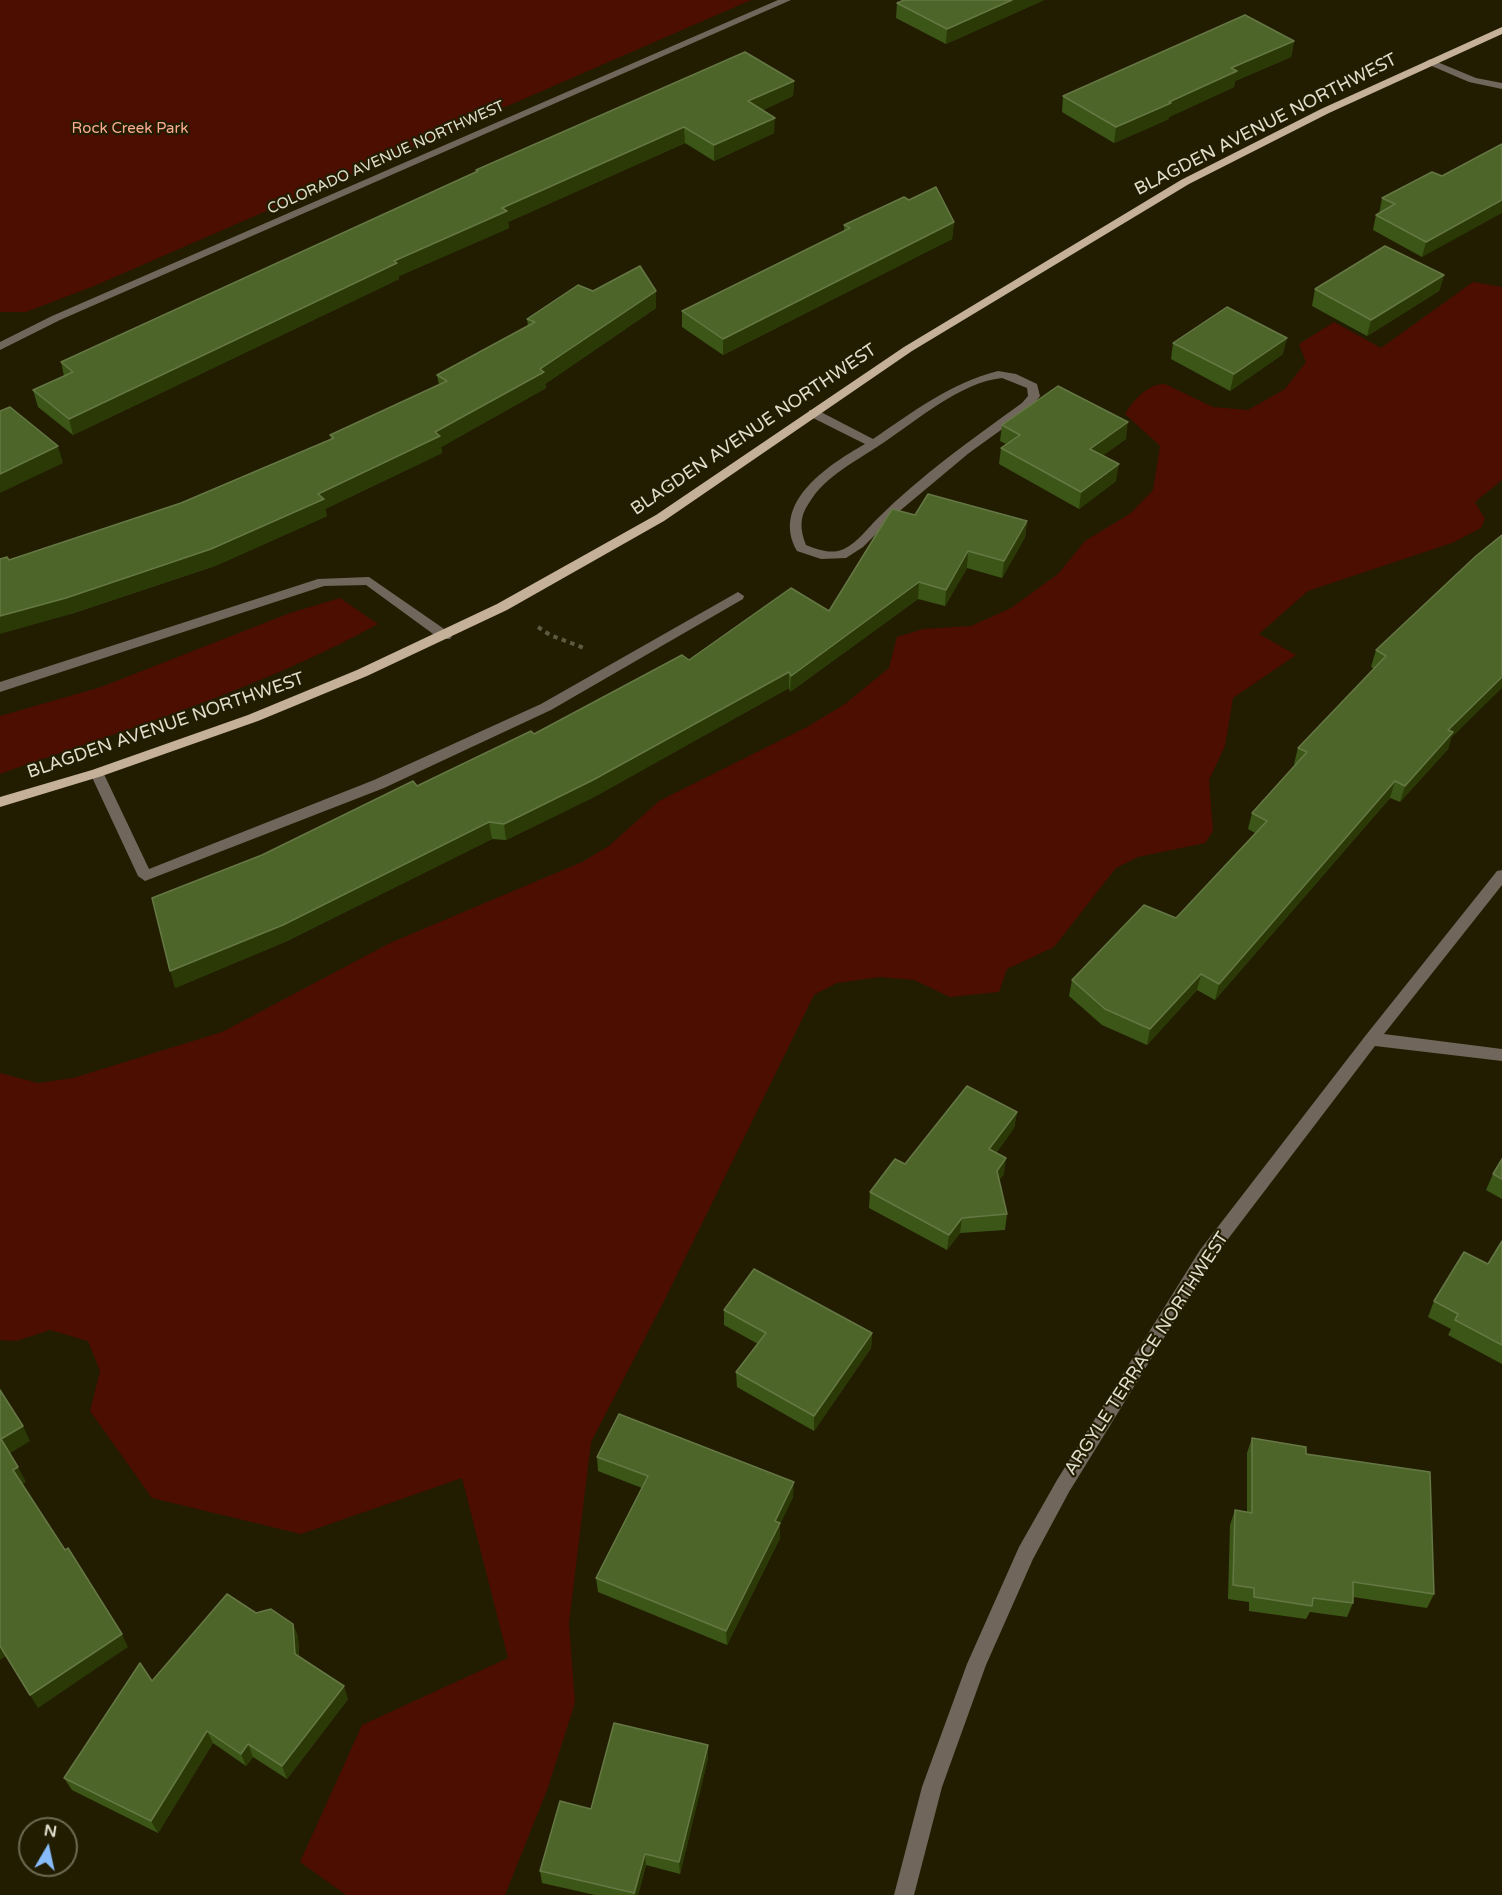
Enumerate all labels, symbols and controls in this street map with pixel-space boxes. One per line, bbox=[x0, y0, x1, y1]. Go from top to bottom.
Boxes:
street label: BLAGDEN AVENUE NORTHWEST bbox=[1131, 49, 1401, 201]
street label: COLORADO AVENUE NORTHWEST bbox=[265, 97, 507, 219]
park label: Rock Creek Park bbox=[72, 120, 188, 138]
street label: BLAGDEN AVENUE NORTHWEST bbox=[627, 339, 881, 521]
street label: BLAGDEN AVENUE NORTHWEST bbox=[25, 668, 307, 784]
street label: ARGYLE TERRACE NORTHWEST bbox=[1060, 1228, 1234, 1480]
north arrow bbox=[18, 1817, 78, 1877]
text: N bbox=[43, 1820, 58, 1842]

